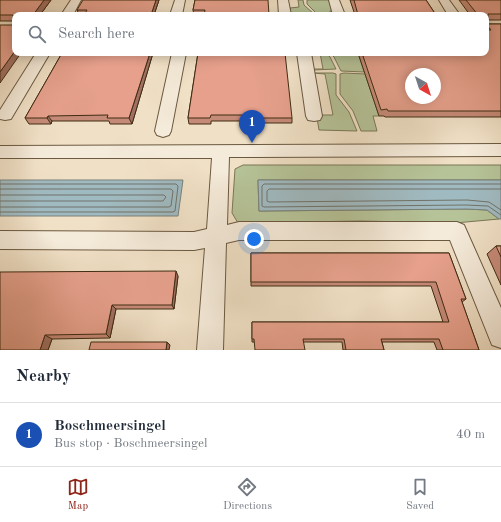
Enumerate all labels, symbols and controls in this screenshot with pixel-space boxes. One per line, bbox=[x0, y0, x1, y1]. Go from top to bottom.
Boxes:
search box bbox=[12, 12, 489, 56]
icon: search bbox=[26, 23, 48, 45]
text: Search here bbox=[58, 27, 135, 42]
north arrow bbox=[405, 68, 441, 104]
pin: 1 bbox=[239, 110, 265, 143]
your location bbox=[244, 229, 264, 249]
text: Nearby bbox=[16, 368, 71, 385]
text: Boschmeersingel bbox=[54, 419, 166, 434]
text: 1 bbox=[25, 428, 33, 441]
text: 40 m bbox=[456, 428, 485, 441]
text: Bus stop · Boschmeersingel bbox=[54, 437, 208, 450]
tab: Map bbox=[67, 476, 89, 514]
tab: Directions bbox=[223, 476, 272, 514]
tab: Saved bbox=[406, 476, 434, 514]

